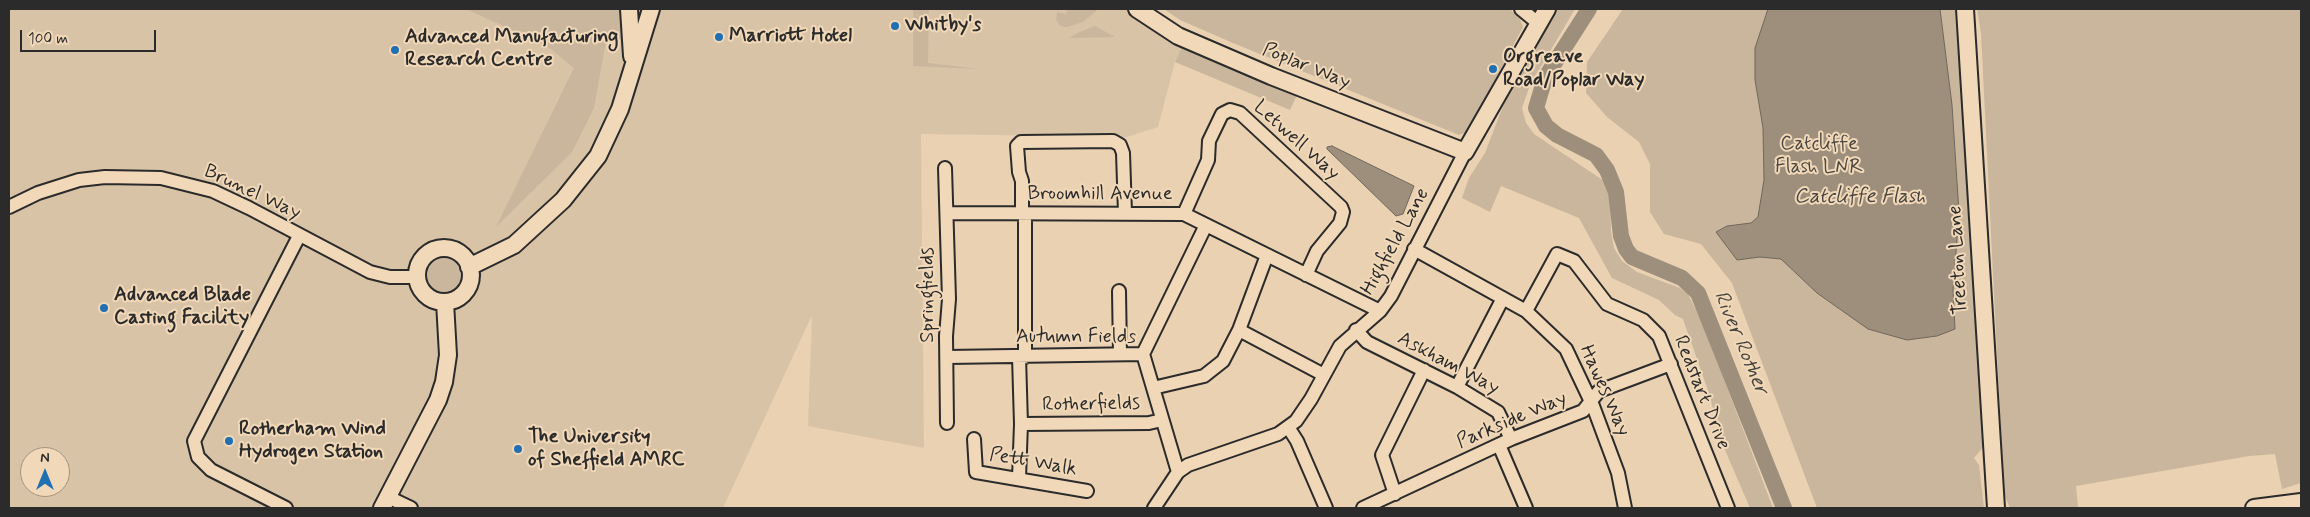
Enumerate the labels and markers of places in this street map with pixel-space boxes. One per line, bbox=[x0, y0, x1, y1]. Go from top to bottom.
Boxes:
place label: Whitby's bbox=[905, 14, 981, 38]
marker: Whitby's bbox=[889, 20, 901, 32]
place label: Marriott Hotel bbox=[729, 25, 852, 49]
place label: Advanced Manufacturing Research Centre bbox=[405, 26, 618, 73]
marker: Marriott Hotel bbox=[713, 31, 725, 43]
marker: Advanced Manufacturing Research Centre bbox=[389, 44, 401, 56]
place label: Orgreave Road/Poplar Way bbox=[1503, 46, 1645, 93]
marker: Orgreave Road/Poplar Way bbox=[1487, 63, 1499, 75]
place label: Advanced Blade Casting Facility bbox=[114, 284, 251, 331]
marker: Advanced Blade Casting Facility bbox=[98, 302, 110, 314]
place label: Rotherham Wind Hydrogen Station bbox=[239, 418, 386, 465]
place label: The University of Sheffield AMRC bbox=[528, 426, 684, 473]
marker: Rotherham Wind Hydrogen Station bbox=[223, 435, 235, 447]
marker: The University of Sheffield AMRC bbox=[512, 443, 524, 455]

